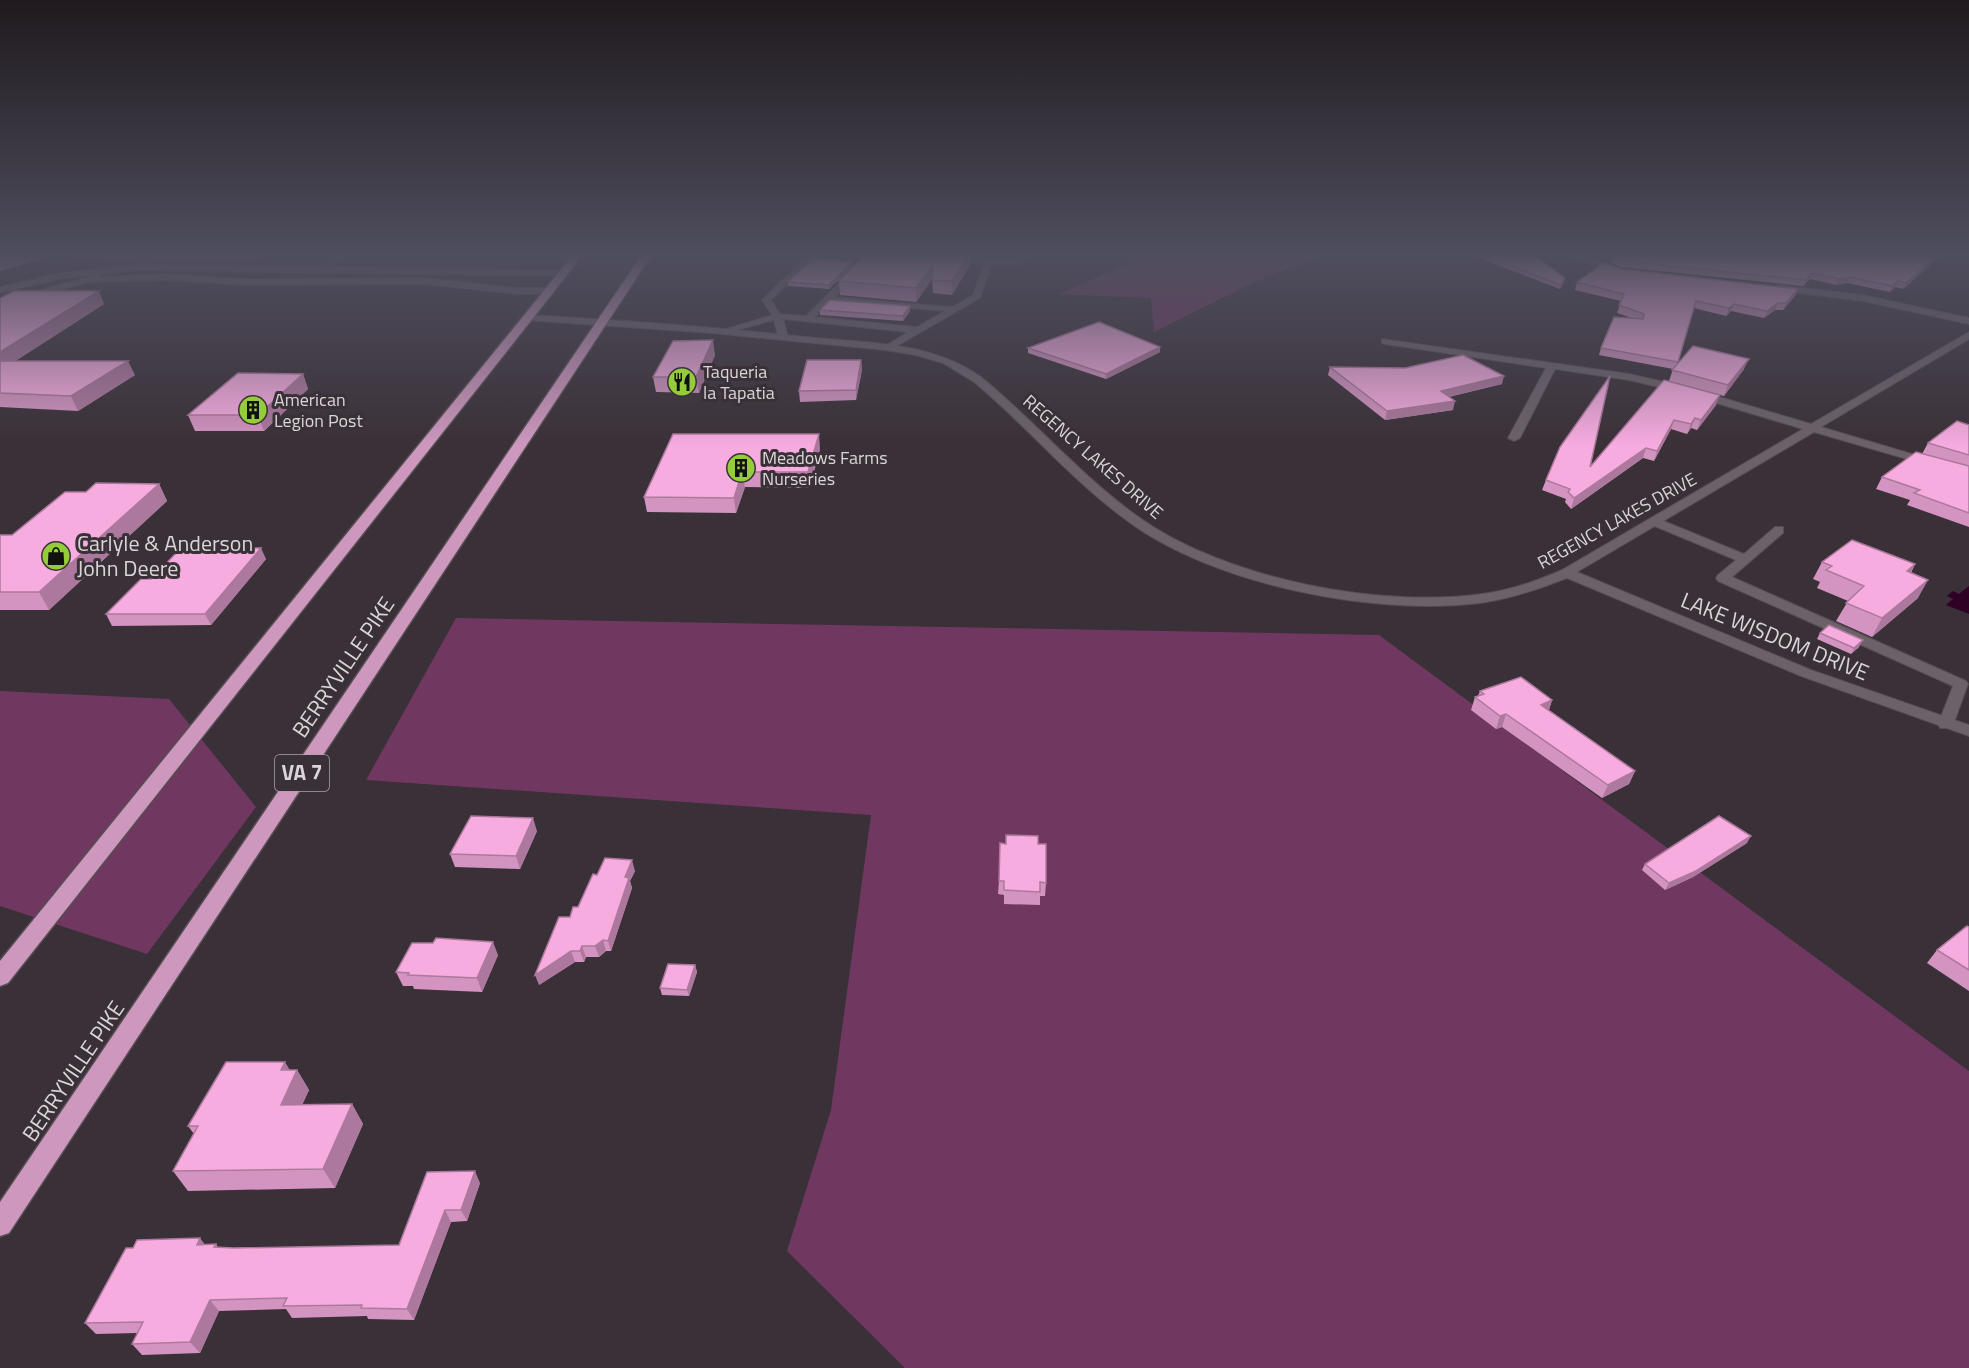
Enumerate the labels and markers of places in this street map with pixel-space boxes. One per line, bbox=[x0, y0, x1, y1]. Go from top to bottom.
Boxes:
place label: Taqueria la Tapatia bbox=[703, 358, 775, 406]
restaurant icon: Taqueria la Tapatia bbox=[666, 366, 698, 398]
place label: American Legion Post bbox=[274, 386, 363, 434]
building icon: American Legion Post bbox=[237, 394, 269, 426]
place label: Meadows Farms Nurseries bbox=[762, 444, 888, 492]
building icon: Meadows Farms Nurseries bbox=[725, 452, 757, 484]
place label: Carlyle & Anderson John Deere bbox=[77, 526, 253, 585]
shop icon: Carlyle & Anderson John Deere bbox=[40, 540, 72, 572]

